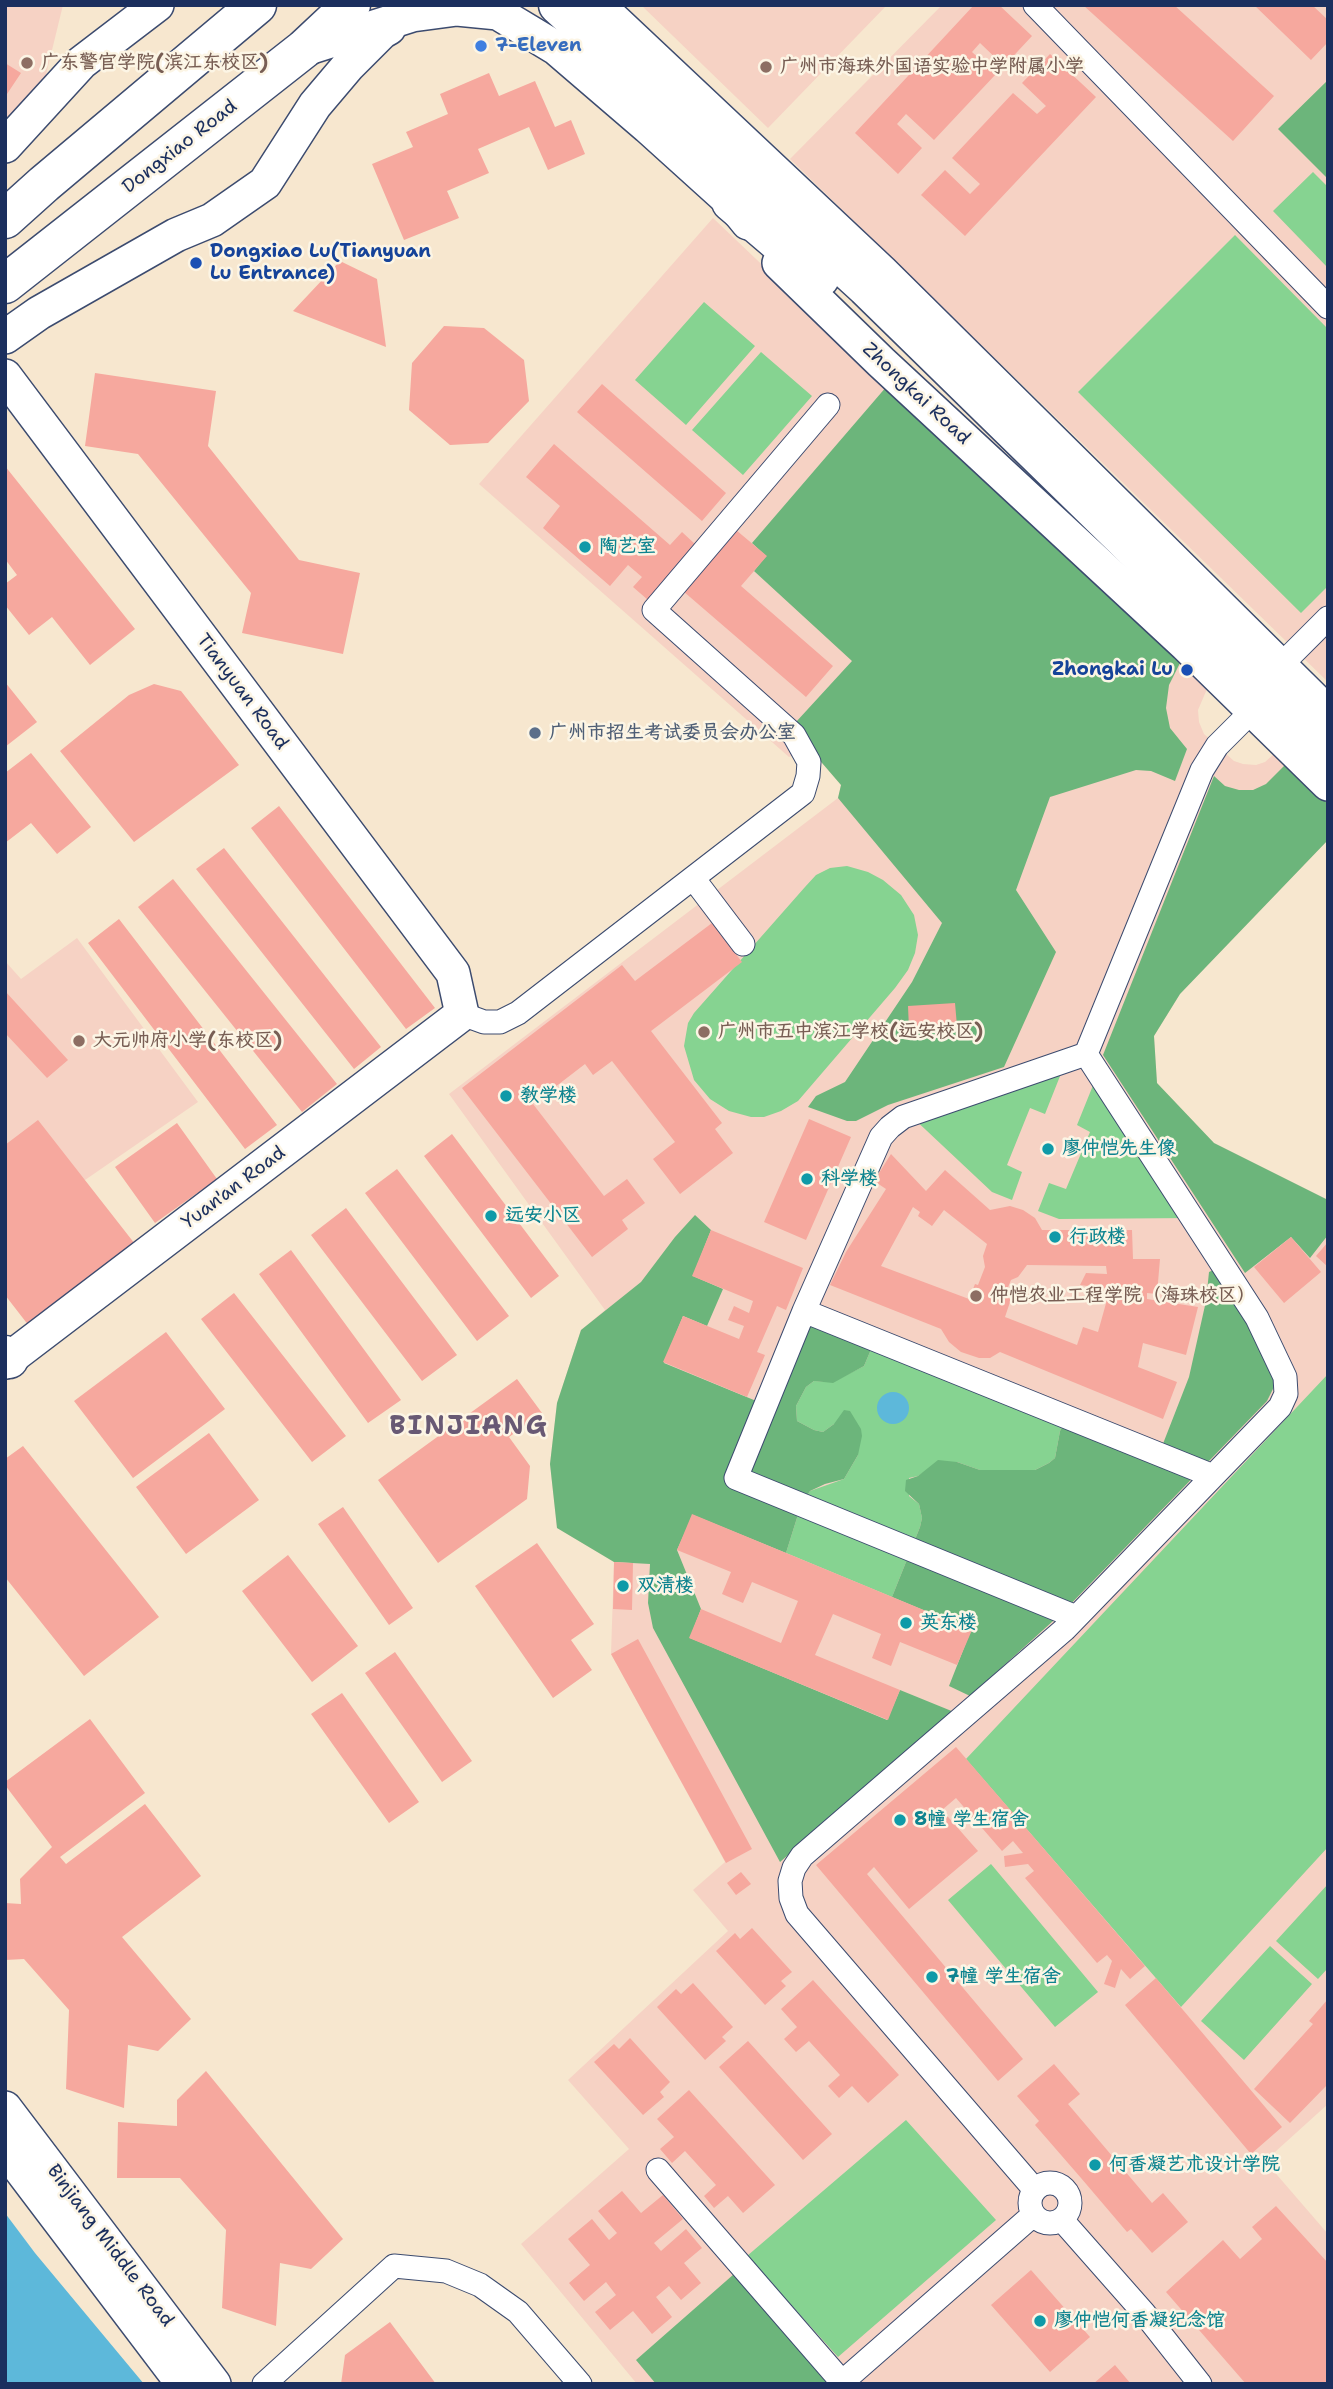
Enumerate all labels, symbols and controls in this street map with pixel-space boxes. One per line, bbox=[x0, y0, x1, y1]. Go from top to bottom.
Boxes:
place label: 7-Eleven bbox=[495, 35, 582, 57]
marker: 7-Eleven bbox=[473, 38, 489, 54]
place label: 广东警官学院(滨江东校区) bbox=[41, 52, 268, 74]
marker: 广东警官学院(滨江东校区) bbox=[19, 55, 35, 71]
place label: 广州市海珠外国语实验中学附属小学 bbox=[780, 56, 1084, 78]
marker: 广州市海珠外国语实验中学附属小学 bbox=[758, 59, 774, 75]
street label: Dongxiao Road bbox=[118, 95, 242, 199]
place label: Dongxiao Lu(Tianyuan Lu Entrance) bbox=[210, 241, 431, 285]
marker: Dongxiao Lu(Tianyuan Lu Entrance) bbox=[188, 255, 204, 271]
street label: Zhongkai Road bbox=[857, 338, 975, 450]
place label: 陶艺室 bbox=[599, 536, 656, 558]
marker: 陶艺室 bbox=[577, 539, 593, 555]
street label: Tianyuan Road bbox=[191, 630, 293, 754]
place label: Zhongkai Lu bbox=[1052, 659, 1173, 681]
marker: Zhongkai Lu bbox=[1179, 662, 1195, 678]
place label: 广州市招生考试委员会办公室 bbox=[549, 722, 796, 744]
marker: 广州市招生考试委员会办公室 bbox=[527, 725, 543, 741]
place label: 广州市五中滨江学校(远安校区) bbox=[718, 1021, 983, 1043]
marker: 广州市五中滨江学校(远安校区) bbox=[696, 1024, 712, 1040]
place label: 大元帅府小学(东校区) bbox=[93, 1030, 282, 1052]
marker: 大元帅府小学(东校区) bbox=[71, 1033, 87, 1049]
place label: 教学楼 bbox=[520, 1085, 577, 1107]
marker: 教学楼 bbox=[498, 1088, 514, 1104]
place label: 廖仲恺先生像 bbox=[1062, 1138, 1176, 1160]
marker: 廖仲恺先生像 bbox=[1040, 1141, 1056, 1157]
street label: Yuan'an Road bbox=[178, 1142, 290, 1234]
place label: 科学楼 bbox=[821, 1168, 878, 1190]
marker: 科学楼 bbox=[799, 1171, 815, 1187]
place label: 远安小区 bbox=[505, 1205, 581, 1227]
marker: 远安小区 bbox=[483, 1208, 499, 1224]
place label: 行政楼 bbox=[1069, 1226, 1126, 1248]
marker: 行政楼 bbox=[1047, 1229, 1063, 1245]
place label: 仲恺农业工程学院（海珠校区） bbox=[990, 1285, 1256, 1307]
marker: 仲恺农业工程学院（海珠校区） bbox=[968, 1288, 984, 1304]
district label: BINJIANG bbox=[390, 1411, 548, 1443]
place label: 双清楼 bbox=[637, 1575, 694, 1597]
marker: 双清楼 bbox=[615, 1578, 631, 1594]
place label: 英东楼 bbox=[920, 1612, 977, 1634]
marker: 英东楼 bbox=[898, 1615, 914, 1631]
place label: 8幢 学生宿舍 bbox=[914, 1809, 1029, 1831]
marker: 8幢 学生宿舍 bbox=[892, 1812, 908, 1828]
place label: 7幢 学生宿舍 bbox=[946, 1966, 1061, 1988]
marker: 7幢 学生宿舍 bbox=[924, 1969, 940, 1985]
place label: 何香凝艺术设计学院 bbox=[1109, 2154, 1280, 2176]
marker: 何香凝艺术设计学院 bbox=[1087, 2157, 1103, 2173]
street label: Binjiang Middle Road bbox=[42, 2160, 178, 2332]
place label: 廖仲恺何香凝纪念馆 bbox=[1054, 2310, 1225, 2332]
marker: 廖仲恺何香凝纪念馆 bbox=[1032, 2313, 1048, 2329]

